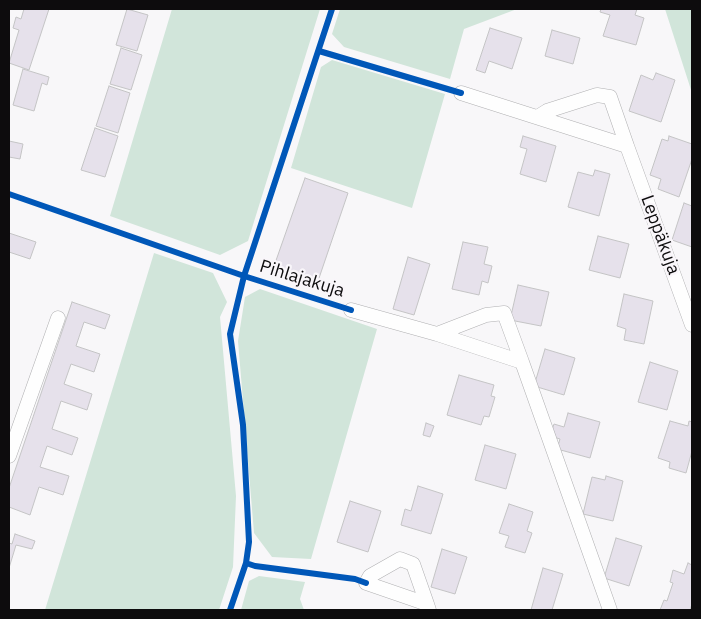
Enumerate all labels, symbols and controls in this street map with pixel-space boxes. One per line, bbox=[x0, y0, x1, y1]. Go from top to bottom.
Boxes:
street label: Leppäkuja bbox=[636, 192, 684, 278]
street label: Pihlajakuja bbox=[257, 256, 347, 302]

